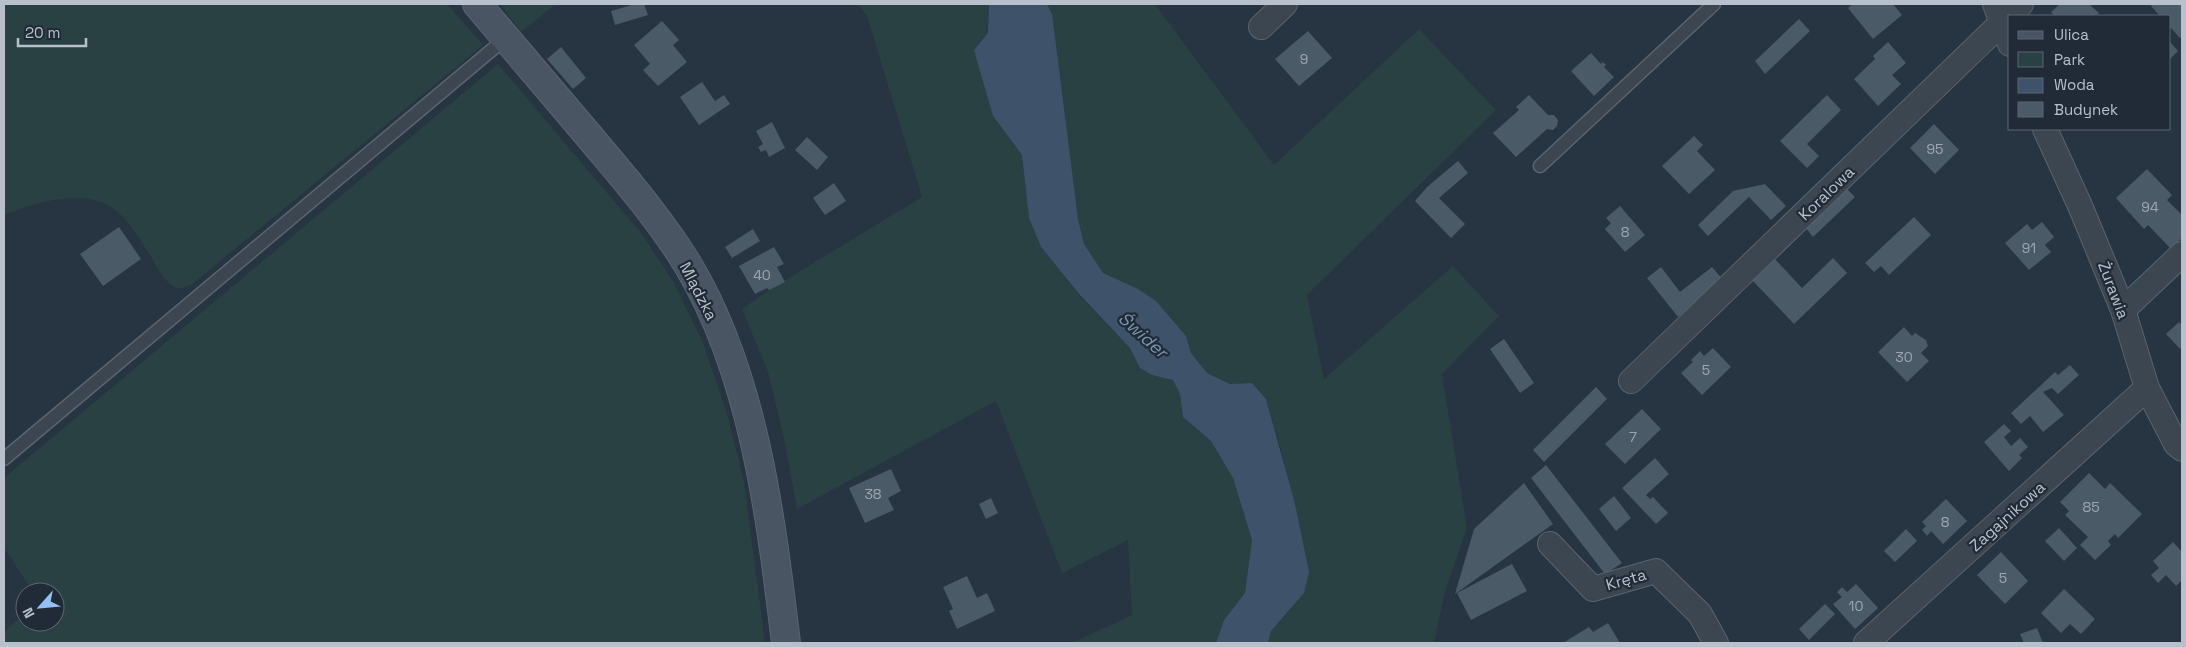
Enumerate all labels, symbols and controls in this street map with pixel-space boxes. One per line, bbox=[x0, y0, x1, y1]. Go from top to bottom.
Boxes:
scale bar bbox=[18, 15, 85, 47]
legend bbox=[2008, 15, 2171, 130]
text: 20 m bbox=[25, 23, 60, 42]
text: Ulica bbox=[2054, 25, 2089, 44]
house number: 9 bbox=[1300, 50, 1308, 68]
text: Park bbox=[2054, 50, 2085, 69]
text: Woda bbox=[2054, 75, 2095, 94]
text: Budynek bbox=[2054, 100, 2118, 119]
house number: 95 bbox=[1927, 140, 1943, 158]
street label: Koralowa bbox=[1794, 162, 1859, 225]
house number: 94 bbox=[2141, 198, 2159, 216]
house number: 8 bbox=[1621, 223, 1630, 241]
house number: 91 bbox=[2022, 239, 2036, 257]
street label: Mlądzka bbox=[675, 258, 722, 324]
street label: Żurawia bbox=[2093, 259, 2134, 322]
house number: 40 bbox=[753, 266, 771, 284]
water label: Świder bbox=[1114, 306, 1175, 364]
house number: 30 bbox=[1895, 348, 1913, 366]
house number: 5 bbox=[1702, 361, 1710, 379]
house number: 7 bbox=[1629, 428, 1637, 446]
street label: Zagajnikowa bbox=[1965, 477, 2050, 556]
house number: 38 bbox=[864, 485, 882, 503]
house number: 85 bbox=[2082, 498, 2100, 516]
house number: 8 bbox=[1941, 513, 1950, 531]
street label: Kręta bbox=[1603, 564, 1649, 595]
house number: 5 bbox=[1999, 569, 2007, 587]
north arrow bbox=[15, 582, 65, 632]
house number: 10 bbox=[1849, 597, 1863, 615]
text: N bbox=[18, 605, 39, 621]

